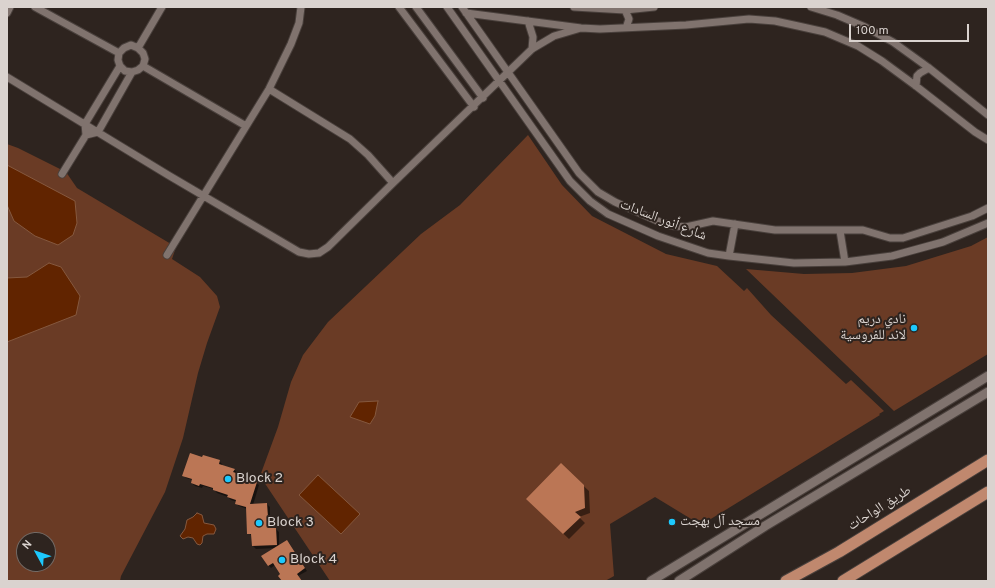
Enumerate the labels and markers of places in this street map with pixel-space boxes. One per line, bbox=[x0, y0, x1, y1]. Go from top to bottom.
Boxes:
place label: نادي دريم لاند للفروسية bbox=[840, 312, 906, 344]
marker: نادي دريم لاند للفروسية bbox=[909, 323, 919, 333]
place label: Block 2 bbox=[236, 471, 283, 487]
marker: Block 2 bbox=[223, 474, 233, 484]
place label: مسجد آل بهجت bbox=[680, 514, 760, 530]
place label: Block 3 bbox=[267, 515, 314, 531]
marker: مسجد آل بهجت bbox=[667, 517, 677, 527]
marker: Block 3 bbox=[254, 518, 264, 528]
place label: Block 4 bbox=[290, 552, 337, 568]
marker: Block 4 bbox=[277, 555, 287, 565]

